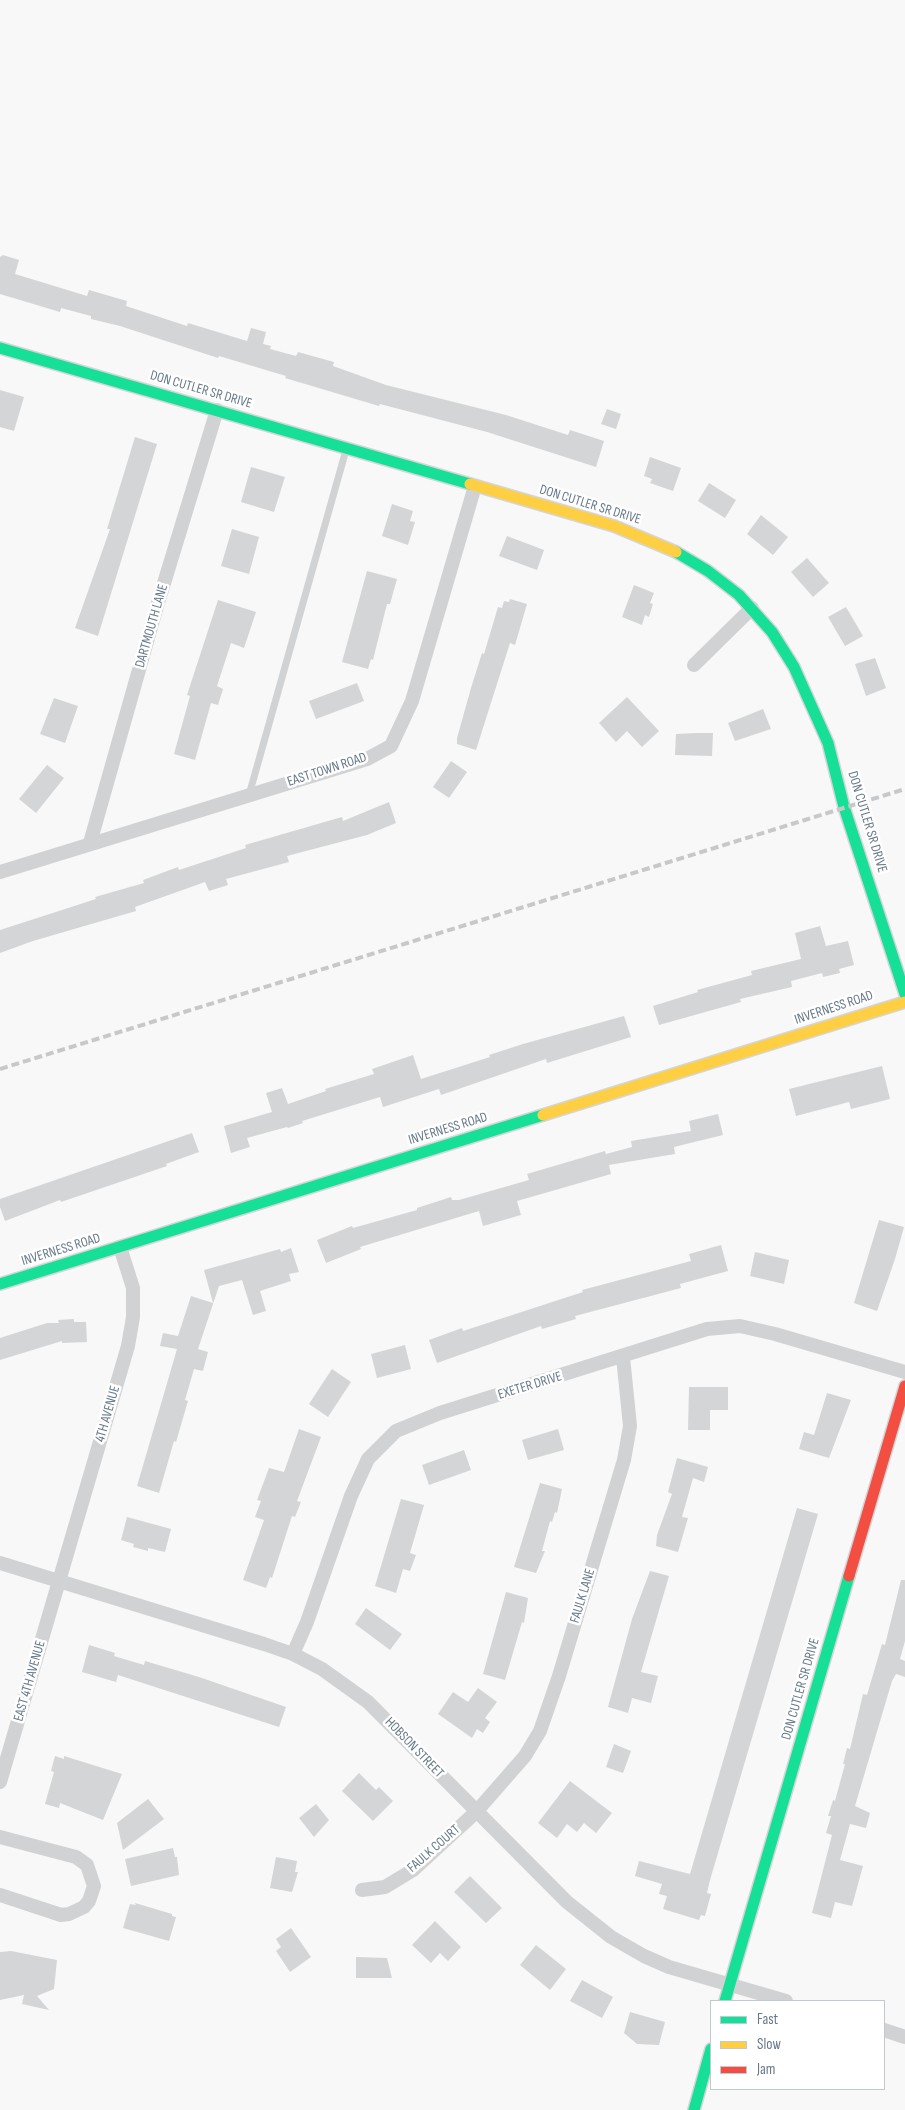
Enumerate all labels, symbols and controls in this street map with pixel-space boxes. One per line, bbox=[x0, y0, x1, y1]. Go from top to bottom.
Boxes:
street label: DON CUTLER SR DRIVE bbox=[148, 367, 254, 413]
street label: DON CUTLER SR DRIVE bbox=[537, 482, 643, 528]
street label: DARTMOUTH LANE bbox=[132, 582, 172, 670]
street label: EAST TOWN ROAD bbox=[285, 749, 369, 791]
street label: DON CUTLER SR DRIVE bbox=[844, 769, 890, 875]
street label: INVERNESS ROAD bbox=[793, 987, 875, 1029]
street label: INVERNESS ROAD bbox=[407, 1109, 489, 1149]
street label: INVERNESS ROAD bbox=[20, 1230, 102, 1270]
street label: EXETER DRIVE bbox=[496, 1368, 564, 1404]
street label: 4TH AVENUE bbox=[92, 1384, 124, 1444]
street label: FAULK LANE bbox=[567, 1567, 599, 1625]
street label: DON CUTLER SR DRIVE bbox=[778, 1636, 824, 1742]
street label: EAST 4TH AVENUE bbox=[10, 1639, 50, 1723]
street label: HOBSON STREET bbox=[381, 1714, 447, 1782]
street label: FAULK COURT bbox=[404, 1822, 464, 1876]
legend bbox=[710, 2000, 885, 2090]
text: Fast bbox=[757, 2010, 778, 2029]
text: Slow bbox=[757, 2035, 781, 2054]
text: Jam bbox=[757, 2060, 775, 2079]

